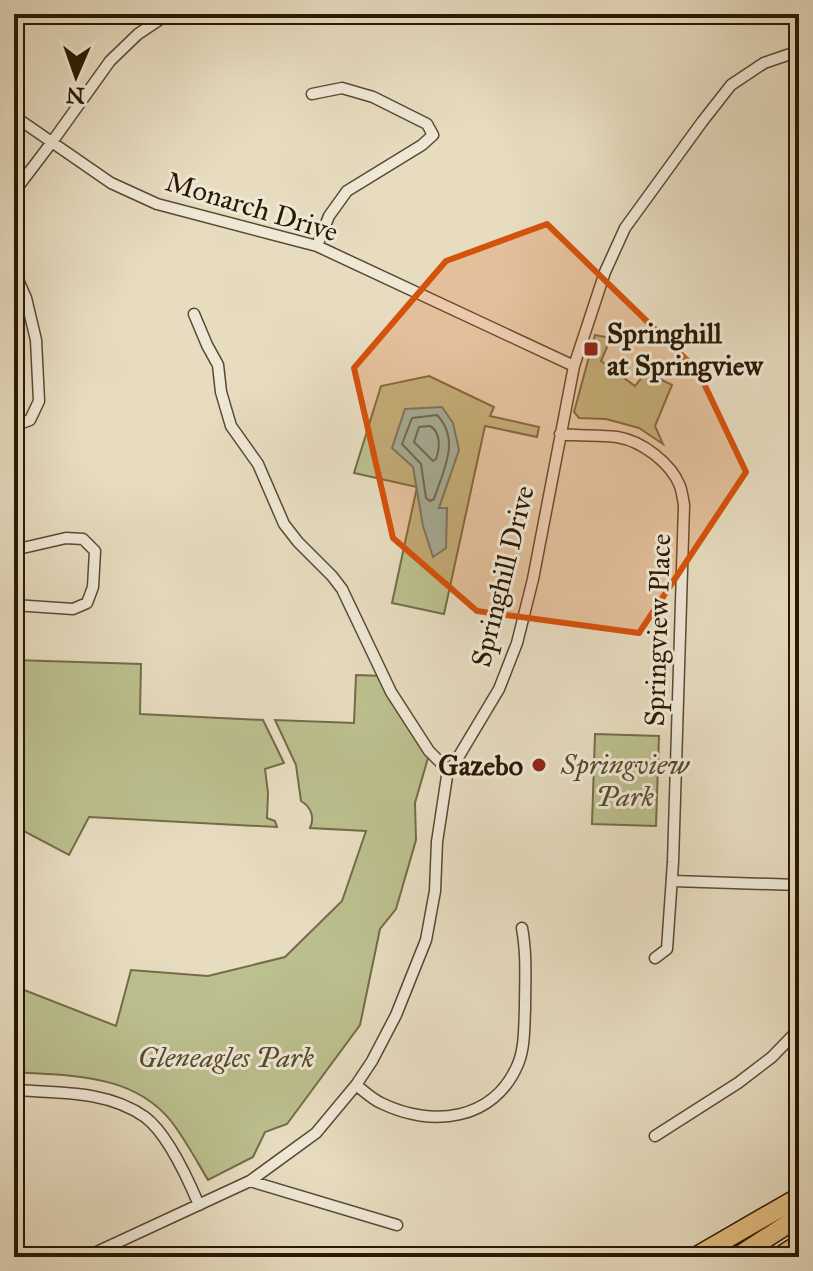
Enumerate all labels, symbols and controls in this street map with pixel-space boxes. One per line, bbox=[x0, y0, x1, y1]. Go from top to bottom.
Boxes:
north arrow bbox=[36, 36, 116, 116]
text: N bbox=[65, 82, 85, 109]
street label: Monarch Drive bbox=[161, 164, 342, 249]
place label: Springhill at Springview bbox=[607, 316, 765, 383]
marker: Springhill at Springview bbox=[582, 340, 600, 358]
street label: Springhill Drive bbox=[463, 482, 542, 670]
street label: Springview Place bbox=[637, 533, 678, 727]
park label: Springview Park bbox=[560, 747, 690, 814]
place label: Gazebo bbox=[438, 748, 523, 783]
marker: Gazebo bbox=[530, 756, 548, 774]
park label: Gleneagles Park bbox=[138, 1040, 315, 1075]

